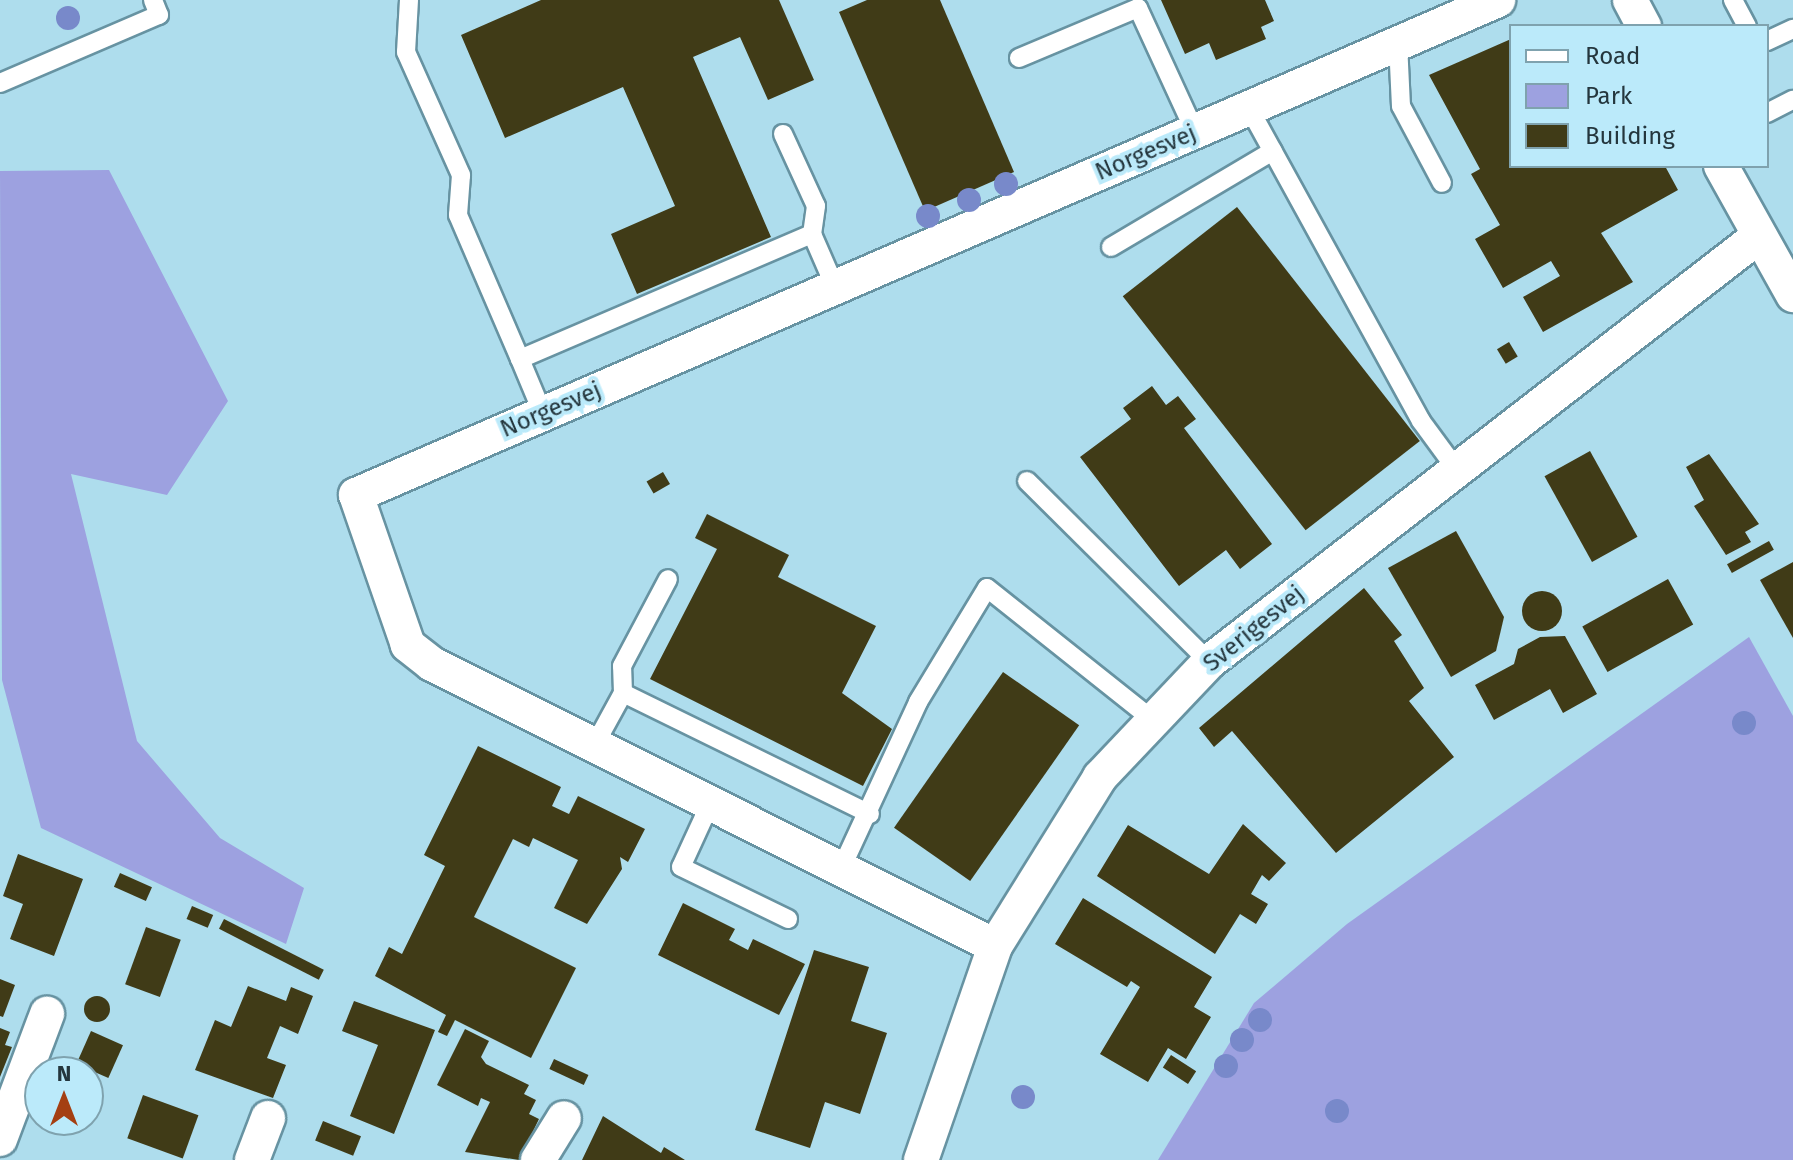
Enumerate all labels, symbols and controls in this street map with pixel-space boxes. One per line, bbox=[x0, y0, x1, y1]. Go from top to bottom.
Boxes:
legend bbox=[1509, 24, 1769, 168]
text: Road bbox=[1585, 42, 1640, 70]
text: Park bbox=[1585, 82, 1632, 110]
street label: Norgesvej bbox=[1091, 119, 1201, 187]
text: Building bbox=[1585, 122, 1675, 150]
street label: Norgesvej bbox=[496, 376, 606, 444]
street label: Sverigesvej bbox=[1198, 580, 1310, 678]
north arrow bbox=[24, 1056, 104, 1136]
text: N bbox=[57, 1060, 71, 1087]

